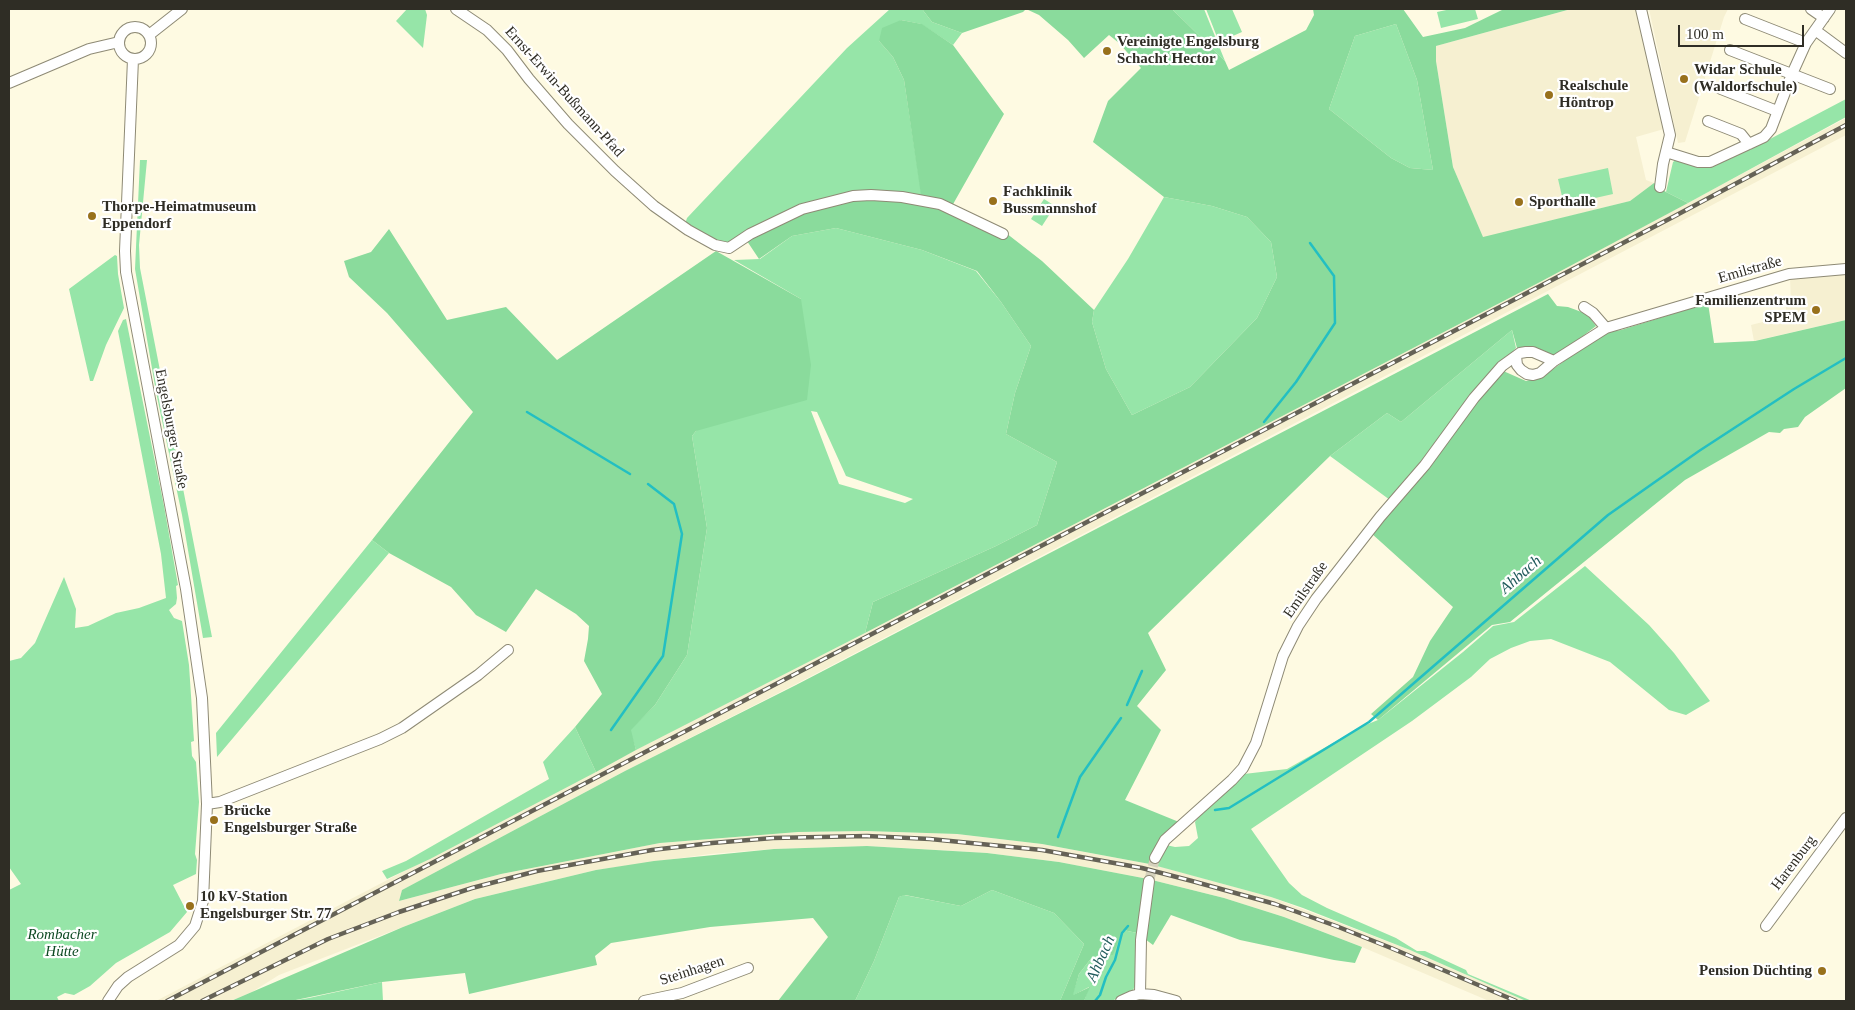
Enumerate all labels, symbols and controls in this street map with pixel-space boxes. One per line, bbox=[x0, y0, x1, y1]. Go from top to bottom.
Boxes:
scale bar bbox=[1680, 15, 1806, 47]
street label: Ernst-Erwin-Bußmann-Pfad bbox=[501, 23, 627, 161]
text: 100 m bbox=[1686, 26, 1724, 42]
place label: Vereinigte Engelsburg Schacht Hector bbox=[1117, 33, 1259, 68]
marker: Vereinigte Engelsburg Schacht Hector bbox=[1101, 45, 1113, 57]
place label: Widar Schule (Waldorfschule) bbox=[1694, 61, 1797, 96]
marker: Widar Schule (Waldorfschule) bbox=[1678, 73, 1690, 85]
place label: Realschule Höntrop bbox=[1559, 77, 1628, 112]
marker: Realschule Höntrop bbox=[1543, 89, 1555, 101]
place label: Fachklinik Bussmannshof bbox=[1003, 183, 1096, 218]
place label: Sporthalle bbox=[1529, 193, 1596, 211]
marker: Fachklinik Bussmannshof bbox=[987, 195, 999, 207]
marker: Sporthalle bbox=[1513, 196, 1525, 208]
place label: Thorpe-Heimatmuseum Eppendorf bbox=[102, 198, 256, 233]
marker: Thorpe-Heimatmuseum Eppendorf bbox=[86, 210, 98, 222]
street label: Emilstraße bbox=[1716, 252, 1784, 288]
place label: Familienzentrum SPEM bbox=[1695, 292, 1806, 327]
marker: Familienzentrum SPEM bbox=[1810, 304, 1822, 316]
street label: Engelsburger Straße bbox=[151, 368, 191, 490]
water label: Ahbach bbox=[1496, 552, 1546, 598]
street label: Emilstraße bbox=[1280, 558, 1332, 622]
place label: Brücke Engelsburger Straße bbox=[224, 802, 357, 837]
marker: Brücke Engelsburger Straße bbox=[208, 814, 220, 826]
street label: Harenburg bbox=[1768, 832, 1820, 894]
place label: 10 kV-Station Engelsburger Str. 77 bbox=[200, 888, 332, 923]
marker: 10 kV-Station Engelsburger Str. 77 bbox=[184, 900, 196, 912]
park label: Rombacher Hütte bbox=[27, 926, 97, 961]
water label: Ahbach bbox=[1082, 933, 1120, 985]
street label: Steinhagen bbox=[658, 952, 726, 990]
place label: Pension Düchting bbox=[1699, 962, 1812, 980]
marker: Pension Düchting bbox=[1816, 965, 1828, 977]

